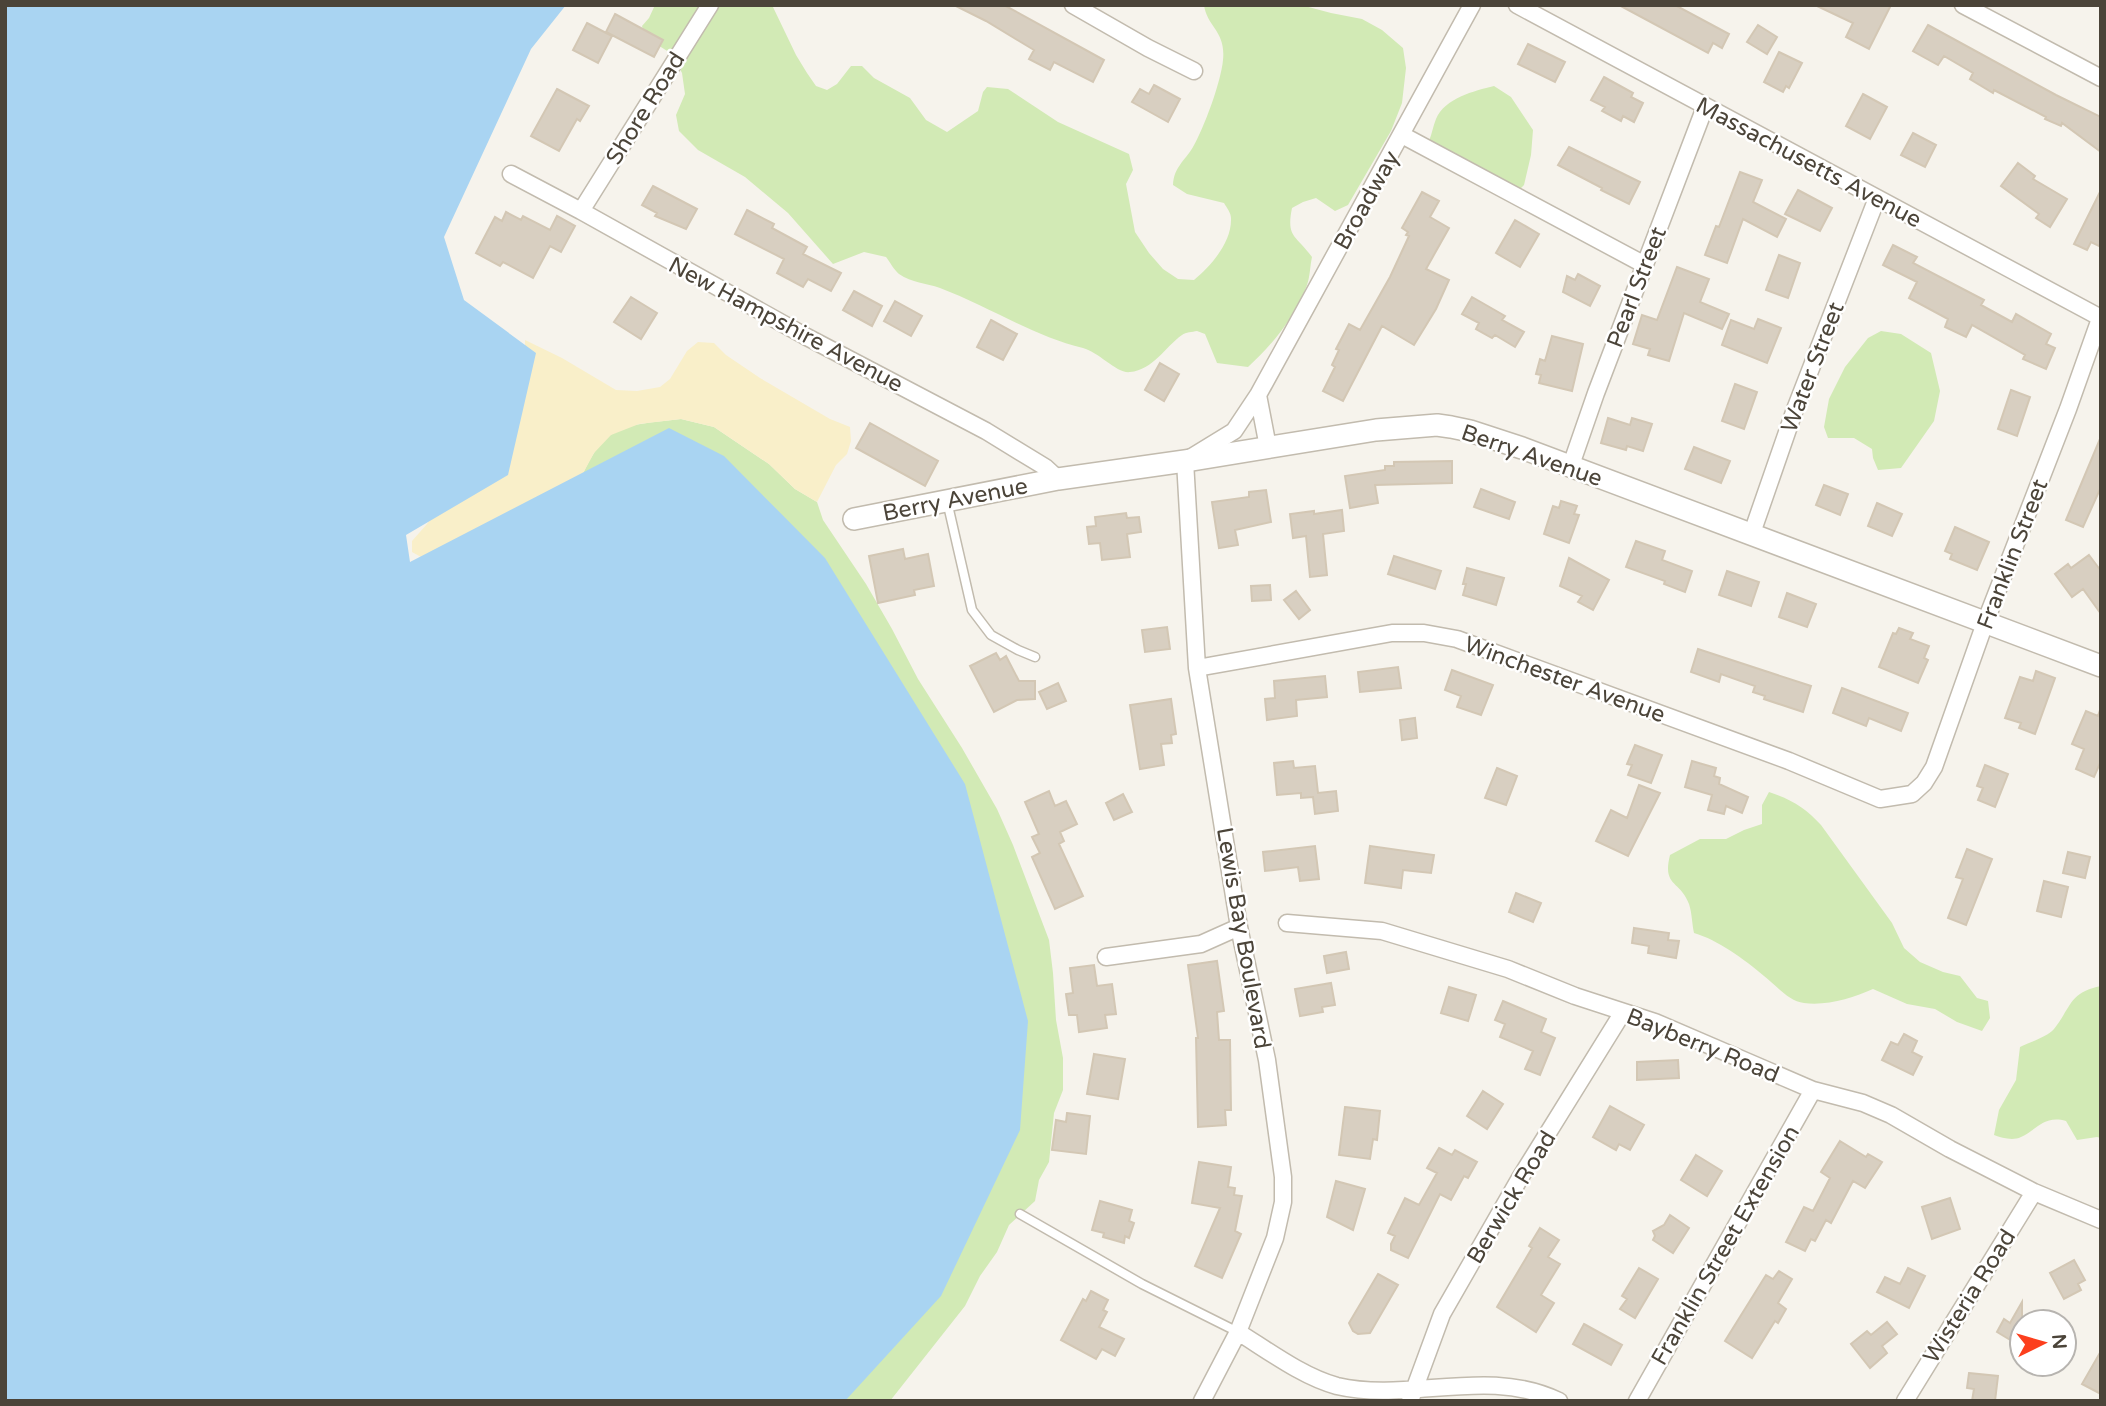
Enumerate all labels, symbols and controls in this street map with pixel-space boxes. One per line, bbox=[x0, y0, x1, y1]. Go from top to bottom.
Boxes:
street label: Shore Road bbox=[600, 47, 691, 170]
street label: Massachusetts Avenue bbox=[1691, 92, 1926, 234]
street label: Broadway bbox=[1328, 146, 1405, 255]
street label: Pearl Street bbox=[1601, 223, 1673, 352]
street label: New Hampshire Avenue bbox=[663, 251, 908, 399]
street label: Water Street bbox=[1775, 298, 1851, 436]
street label: Berry Avenue bbox=[1458, 419, 1606, 493]
street label: Berry Avenue bbox=[880, 472, 1030, 528]
street label: Franklin Street bbox=[1971, 475, 2055, 634]
street label: Winchester Avenue bbox=[1460, 631, 1669, 729]
street label: Lewis Bay Boulevard bbox=[1210, 825, 1276, 1051]
street label: Bayberry Road bbox=[1622, 1003, 1783, 1089]
street label: Franklin Street Extension bbox=[1646, 1121, 1806, 1370]
street label: Berwick Road bbox=[1461, 1126, 1563, 1269]
street label: Wisteria Road bbox=[1918, 1224, 2022, 1369]
north arrow bbox=[2008, 1308, 2078, 1378]
text: N bbox=[2047, 1333, 2071, 1350]

